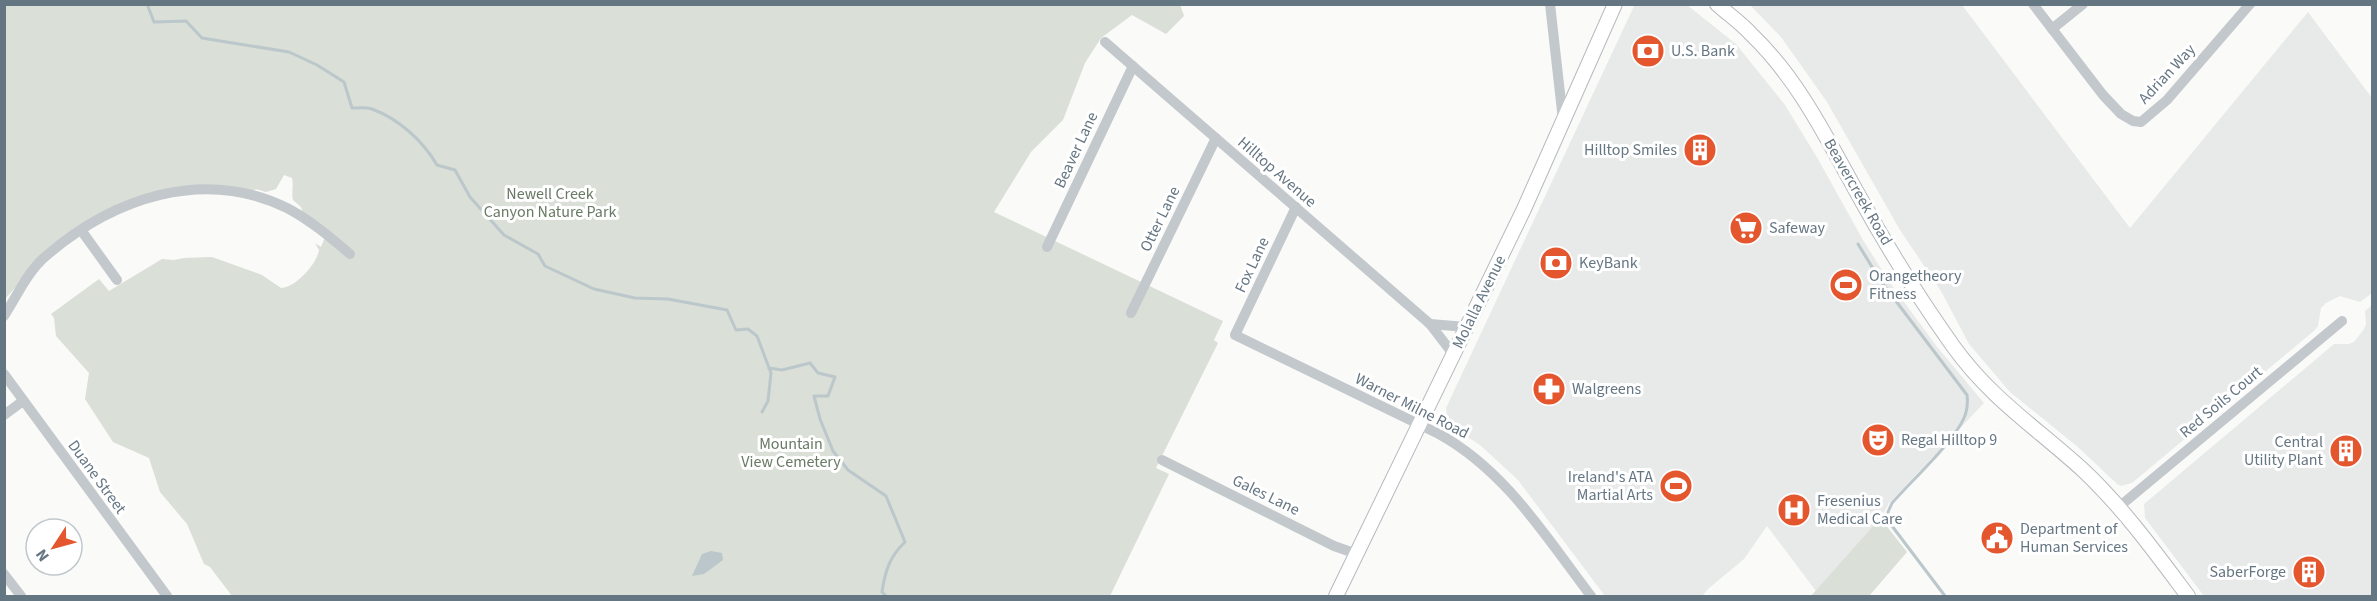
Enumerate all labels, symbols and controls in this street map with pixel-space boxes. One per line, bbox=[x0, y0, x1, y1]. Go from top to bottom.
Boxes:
bank icon: U.S. Bank bbox=[1630, 33, 1666, 69]
street label: Adrian Way bbox=[2133, 39, 2201, 109]
place label: U.S. Bank bbox=[1671, 40, 1735, 62]
street label: Beaver Lane bbox=[1049, 108, 1103, 192]
street label: Hilltop Avenue bbox=[1233, 132, 1321, 212]
building icon: Hilltop Smiles bbox=[1682, 132, 1718, 168]
street label: Beavercreek Road bbox=[1818, 135, 1898, 249]
place label: Hilltop Smiles bbox=[1584, 139, 1677, 161]
park label: Newell Creek Canyon Nature Park bbox=[484, 183, 616, 223]
street label: Otter Lane bbox=[1135, 183, 1185, 255]
supermarket icon: Safeway bbox=[1728, 210, 1764, 246]
place label: Safeway bbox=[1769, 217, 1826, 239]
street label: Fox Lane bbox=[1230, 234, 1274, 296]
bank icon: KeyBank bbox=[1538, 245, 1574, 281]
street label: Molalla Avenue bbox=[1447, 252, 1511, 352]
place label: KeyBank bbox=[1579, 252, 1638, 274]
place label: Orangetheory Fitness bbox=[1869, 265, 1962, 305]
sports icon: Orangetheory Fitness bbox=[1828, 267, 1864, 303]
street label: Red Soils Court bbox=[2175, 361, 2267, 443]
street label: Warner Milne Road bbox=[1351, 368, 1473, 444]
pharmacy icon: Walgreens bbox=[1531, 371, 1567, 407]
place label: Walgreens bbox=[1572, 378, 1642, 400]
theatre icon: Regal Hilltop 9 bbox=[1860, 422, 1896, 458]
place label: Regal Hilltop 9 bbox=[1901, 429, 1997, 451]
place label: Central Utility Plant bbox=[2244, 431, 2324, 471]
park label: Mountain View Cemetery bbox=[741, 433, 841, 473]
building icon: Central Utility Plant bbox=[2328, 433, 2364, 469]
street label: Duane Street bbox=[63, 436, 132, 519]
place label: Ireland's ATA Martial Arts bbox=[1568, 466, 1653, 506]
sports icon: Ireland's ATA Martial Arts bbox=[1658, 468, 1694, 504]
street label: Gales Lane bbox=[1229, 469, 1303, 521]
place label: Fresenius Medical Care bbox=[1817, 490, 1902, 530]
hospital icon: Fresenius Medical Care bbox=[1776, 492, 1812, 528]
north arrow bbox=[24, 517, 84, 577]
place label: Department of Human Services bbox=[2020, 518, 2128, 558]
public building icon: Department of Human Services bbox=[1979, 520, 2015, 556]
text: N bbox=[31, 544, 55, 566]
building icon: SaberForge bbox=[2291, 554, 2327, 590]
place label: SaberForge bbox=[2210, 561, 2286, 583]

